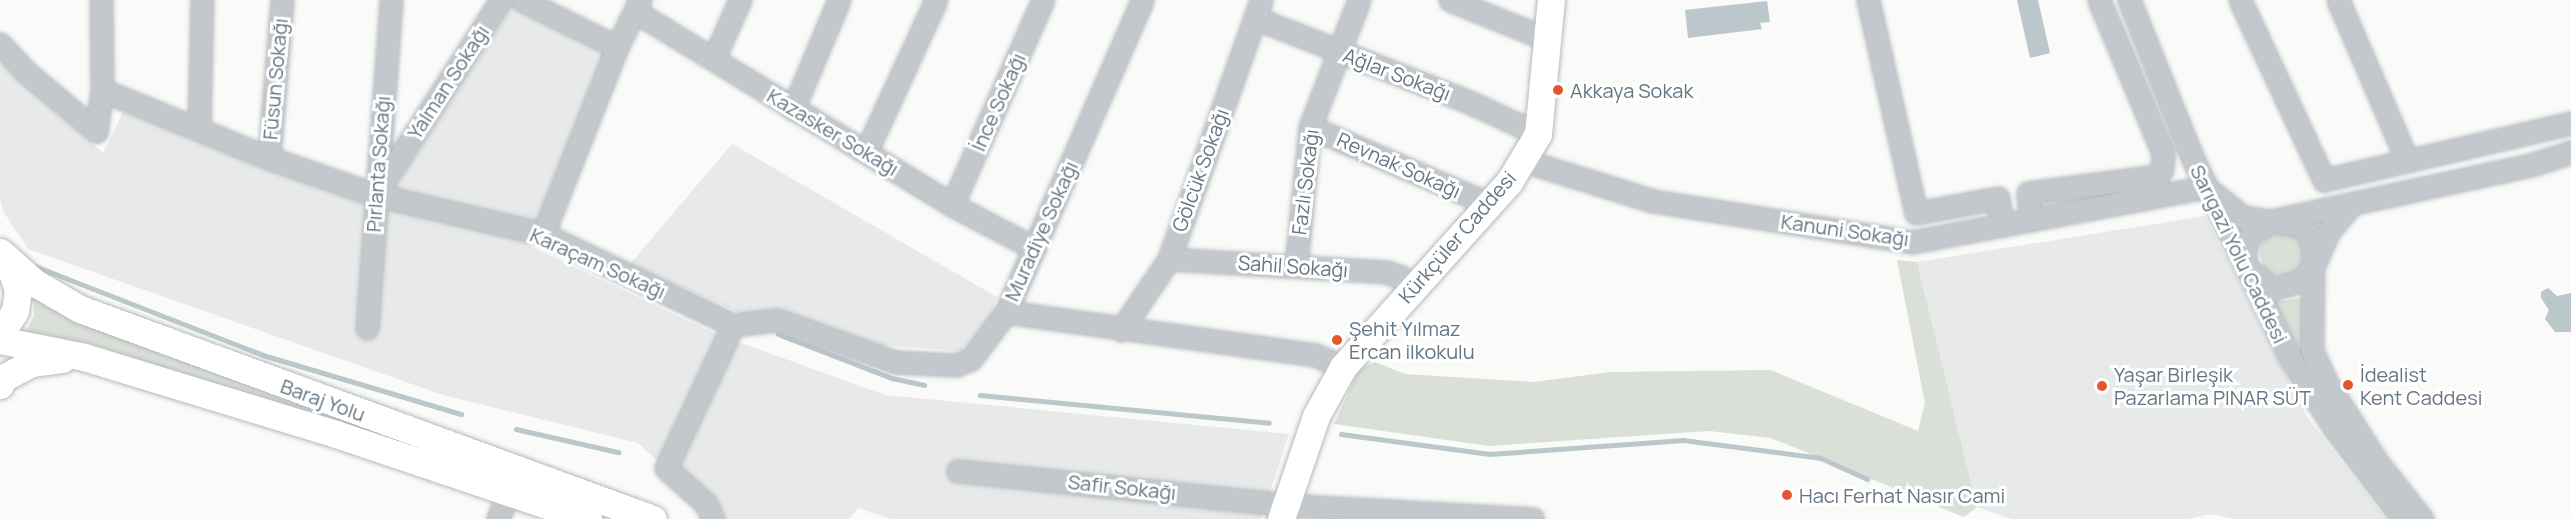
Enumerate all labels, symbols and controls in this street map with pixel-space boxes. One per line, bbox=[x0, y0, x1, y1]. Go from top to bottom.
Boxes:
street label: Füsun Sokağı bbox=[258, 17, 292, 141]
street label: Yalman Sokağı bbox=[402, 21, 494, 143]
street label: Ağlar Sokağı bbox=[1340, 43, 1454, 105]
street label: İnce Sokağı bbox=[966, 49, 1030, 155]
place label: Akkaya Sokak bbox=[1570, 78, 1693, 102]
street label: Kazasker Sokağı bbox=[763, 83, 903, 181]
marker: Akkaya Sokak bbox=[1551, 83, 1565, 97]
street label: Pırlanta Sokağı bbox=[361, 95, 395, 233]
street label: Gölcük Sokağı bbox=[1167, 105, 1233, 235]
street label: Revnak Sokağı bbox=[1334, 127, 1464, 203]
street label: Fazlı Sokağı bbox=[1287, 128, 1323, 236]
street label: Muradiye Sokağı bbox=[999, 157, 1083, 305]
street label: Sarıgazi Yolu Caddesi bbox=[2185, 161, 2293, 347]
street label: Kürkçüler Caddesi bbox=[1393, 166, 1521, 308]
street label: Kanuni Sokağı bbox=[1779, 209, 1911, 251]
street label: Karaçam Sokağı bbox=[527, 222, 669, 304]
street label: Sahil Sokağı bbox=[1237, 250, 1349, 282]
place label: Şehit Yılmaz Ercan ilkokulu bbox=[1349, 316, 1475, 363]
marker: Şehit Yılmaz Ercan ilkokulu bbox=[1330, 333, 1344, 347]
place label: Yaşar Birleşik Pazarlama PINAR SÜT bbox=[2114, 362, 2311, 409]
place label: İdealist Kent Caddesi bbox=[2360, 362, 2482, 409]
street label: Baraj Yolu bbox=[277, 374, 369, 426]
marker: İdealist Kent Caddesi bbox=[2341, 378, 2355, 392]
marker: Yaşar Birleşik Pazarlama PINAR SÜT bbox=[2095, 379, 2109, 393]
street label: Safir Sokağı bbox=[1067, 469, 1177, 505]
place label: Hacı Ferhat Nasır Cami bbox=[1799, 483, 2005, 507]
marker: Hacı Ferhat Nasır Cami bbox=[1780, 488, 1794, 502]

